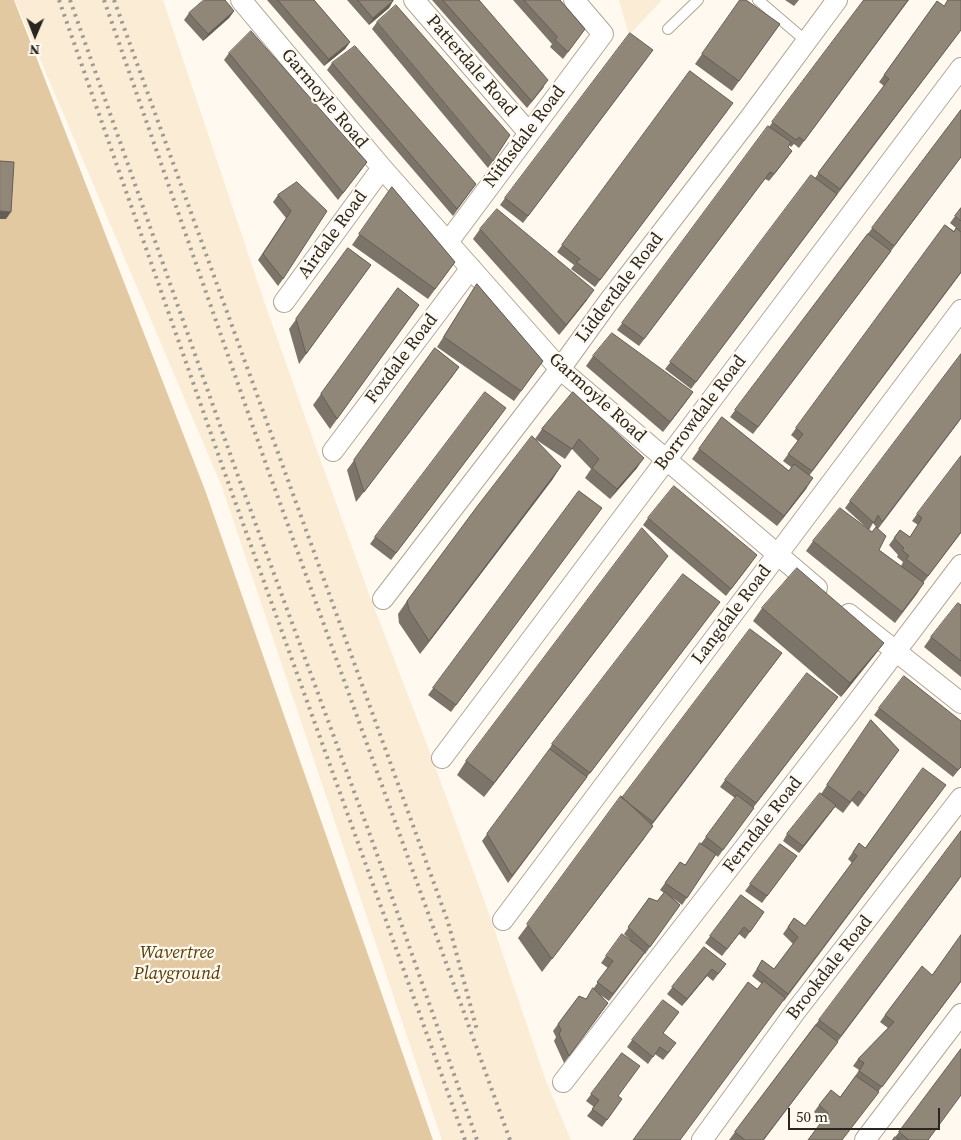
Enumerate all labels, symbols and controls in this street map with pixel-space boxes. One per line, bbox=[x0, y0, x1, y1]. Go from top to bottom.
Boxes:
north arrow bbox=[10, 10, 60, 60]
street label: Patterdale Road bbox=[421, 11, 521, 121]
text: N bbox=[29, 40, 40, 60]
street label: Garmoyle Road bbox=[276, 45, 372, 153]
street label: Nithsdale Road bbox=[480, 82, 570, 192]
street label: Airdale Road bbox=[294, 187, 372, 283]
street label: Lidderdale Road bbox=[572, 229, 668, 347]
street label: Foxdale Road bbox=[361, 310, 443, 408]
street label: Garmoyle Road bbox=[544, 349, 650, 447]
street label: Borrowdale Road bbox=[651, 351, 751, 475]
street label: Langdale Road bbox=[688, 561, 776, 669]
street label: Ferndale Road bbox=[719, 773, 807, 877]
street label: Brookdale Road bbox=[783, 911, 877, 1025]
park label: Wavertree Playground bbox=[134, 942, 220, 984]
scale bar bbox=[791, 1098, 944, 1130]
text: 50 m bbox=[796, 1106, 828, 1127]

